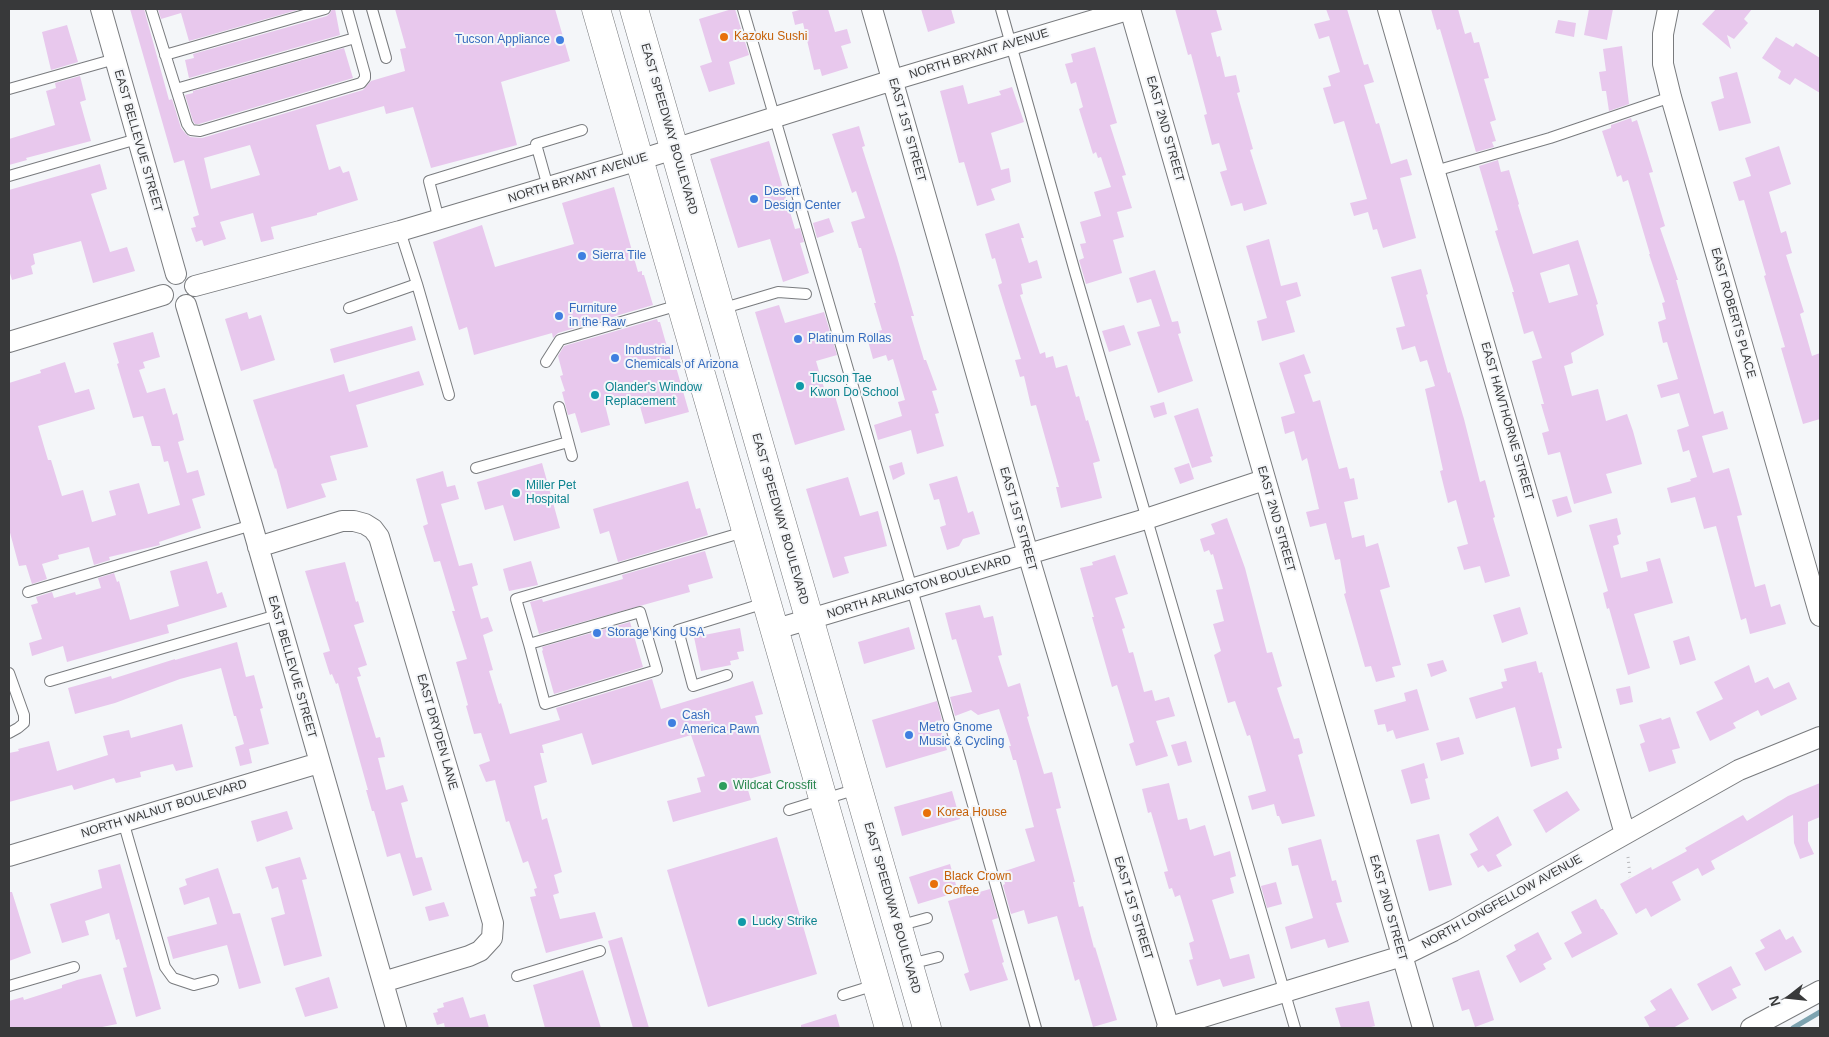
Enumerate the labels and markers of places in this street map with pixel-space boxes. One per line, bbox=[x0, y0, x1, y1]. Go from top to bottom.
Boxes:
place label: Kazoku Sushi bbox=[734, 30, 807, 44]
marker: Kazoku Sushi bbox=[718, 31, 730, 43]
place label: Tucson Appliance bbox=[455, 33, 550, 47]
marker: Tucson Appliance bbox=[554, 34, 566, 46]
place label: Desert Design Center bbox=[764, 185, 841, 213]
marker: Desert Design Center bbox=[748, 193, 760, 205]
place label: Sierra Tile bbox=[592, 249, 646, 263]
marker: Sierra Tile bbox=[576, 250, 588, 262]
place label: Furniture in the Raw bbox=[569, 302, 626, 330]
marker: Furniture in the Raw bbox=[553, 310, 565, 322]
place label: Platinum Rollas bbox=[808, 332, 891, 346]
marker: Platinum Rollas bbox=[792, 333, 804, 345]
place label: Industrial Chemicals of Arizona bbox=[625, 344, 738, 372]
marker: Industrial Chemicals of Arizona bbox=[609, 352, 621, 364]
place label: Tucson Tae Kwon Do School bbox=[810, 372, 899, 400]
marker: Tucson Tae Kwon Do School bbox=[794, 380, 806, 392]
place label: Olander's Window Replacement bbox=[605, 381, 702, 409]
marker: Olander's Window Replacement bbox=[589, 389, 601, 401]
place label: Miller Pet Hospital bbox=[526, 479, 576, 507]
marker: Miller Pet Hospital bbox=[510, 487, 522, 499]
place label: Storage King USA bbox=[607, 626, 704, 640]
marker: Storage King USA bbox=[591, 627, 603, 639]
place label: Cash America Pawn bbox=[682, 709, 759, 737]
marker: Cash America Pawn bbox=[666, 717, 678, 729]
place label: Metro Gnome Music & Cycling bbox=[919, 721, 1004, 749]
marker: Metro Gnome Music & Cycling bbox=[903, 729, 915, 741]
place label: Wildcat Crossfit bbox=[733, 779, 816, 793]
marker: Wildcat Crossfit bbox=[717, 780, 729, 792]
place label: Korea House bbox=[937, 806, 1007, 820]
marker: Korea House bbox=[921, 807, 933, 819]
place label: Black Crown Coffee bbox=[944, 870, 1011, 898]
marker: Black Crown Coffee bbox=[928, 878, 940, 890]
place label: Lucky Strike bbox=[752, 915, 817, 929]
marker: Lucky Strike bbox=[736, 916, 748, 928]

